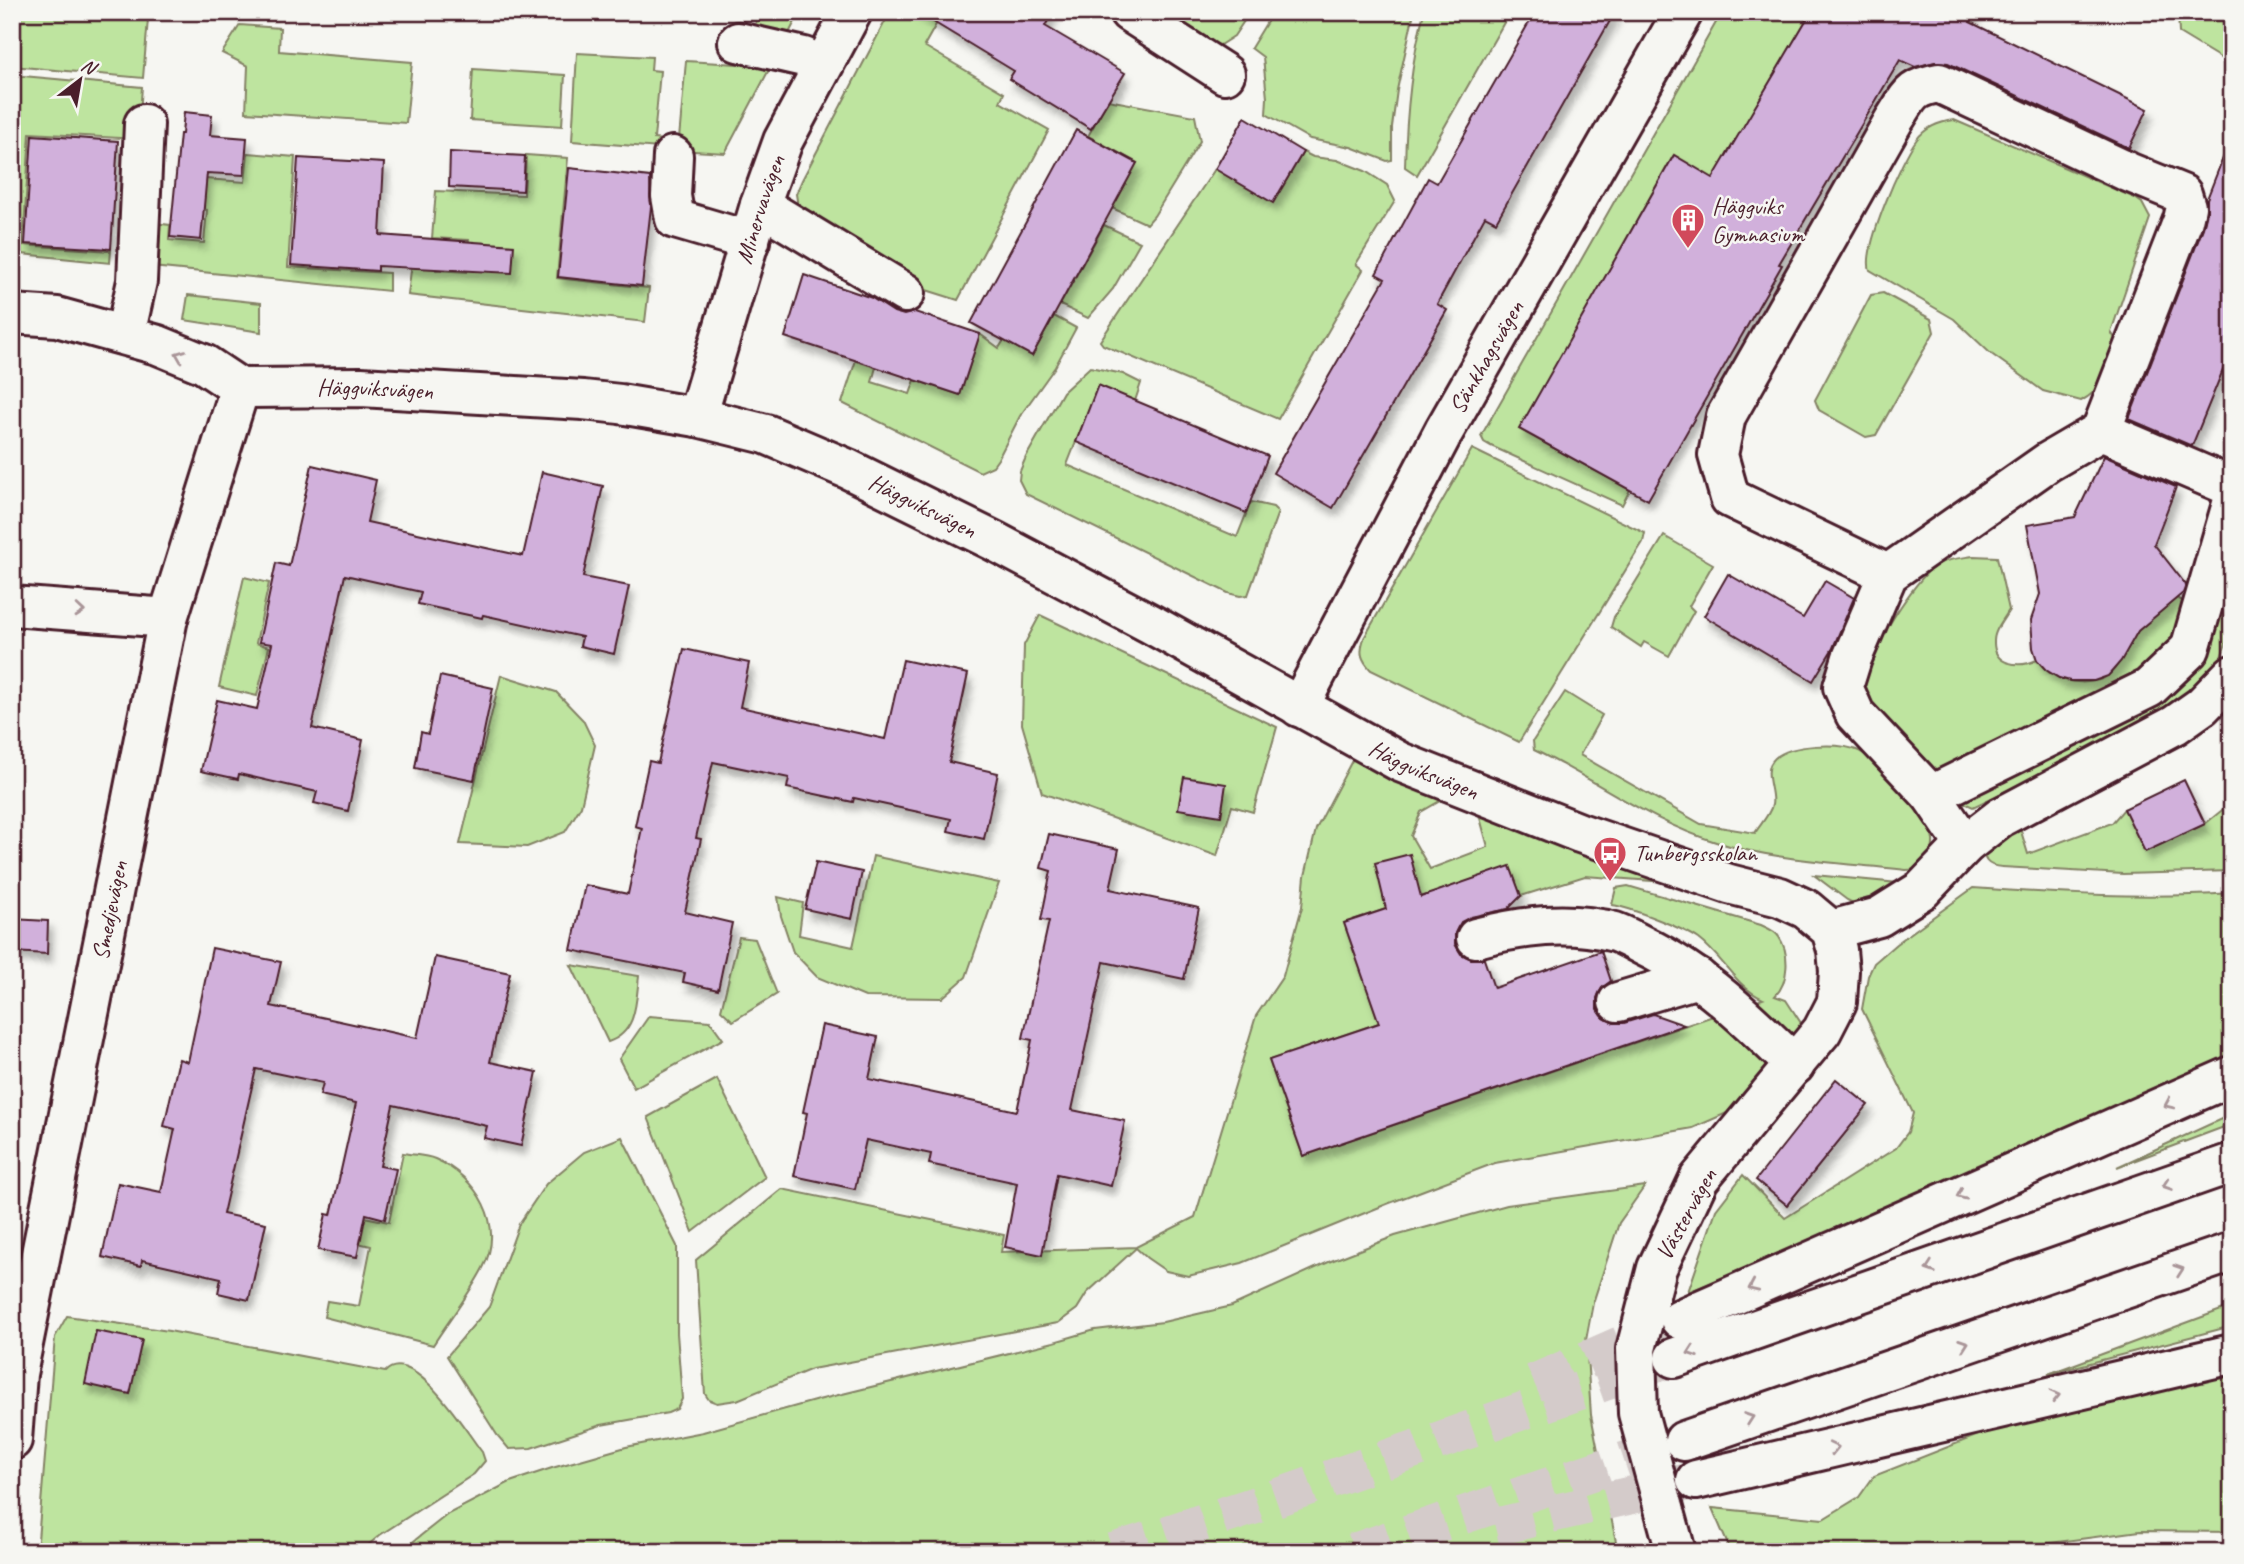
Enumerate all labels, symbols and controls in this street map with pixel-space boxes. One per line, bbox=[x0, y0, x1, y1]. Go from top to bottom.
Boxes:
north arrow bbox=[46, 46, 116, 116]
text: N bbox=[77, 53, 102, 81]
street label: Minervavägen bbox=[728, 151, 792, 267]
place label: Häggviks Gymnasium bbox=[1712, 191, 1805, 249]
building icon: Häggviks Gymnasium bbox=[1669, 201, 1707, 250]
street label: Sänkhagsvägen bbox=[1442, 295, 1530, 419]
one-way arrow bbox=[175, 349, 187, 363]
street label: Häggviksvägen bbox=[317, 372, 434, 406]
street label: Häggviksvägen bbox=[864, 467, 981, 545]
one-way arrow bbox=[75, 603, 86, 618]
street label: Häggviksvägen bbox=[1364, 733, 1483, 807]
bus stop icon: Tunbergsskolan bbox=[1591, 834, 1629, 883]
place label: Tunbergsskolan bbox=[1634, 838, 1758, 868]
street label: Smedjevägen bbox=[85, 858, 134, 963]
one-way arrow bbox=[2164, 1096, 2176, 1110]
street label: Västervägen bbox=[1649, 1163, 1724, 1265]
one-way arrow bbox=[2162, 1177, 2174, 1191]
one-way arrow bbox=[1956, 1187, 1968, 1201]
one-way arrow bbox=[1924, 1260, 1936, 1274]
one-way arrow bbox=[2172, 1264, 2184, 1278]
one-way arrow bbox=[1748, 1279, 1760, 1293]
one-way arrow bbox=[1957, 1338, 1969, 1352]
one-way arrow bbox=[1686, 1344, 1698, 1358]
one-way arrow bbox=[2049, 1390, 2061, 1405]
one-way arrow bbox=[1742, 1412, 1754, 1426]
one-way arrow bbox=[1828, 1442, 1840, 1456]

